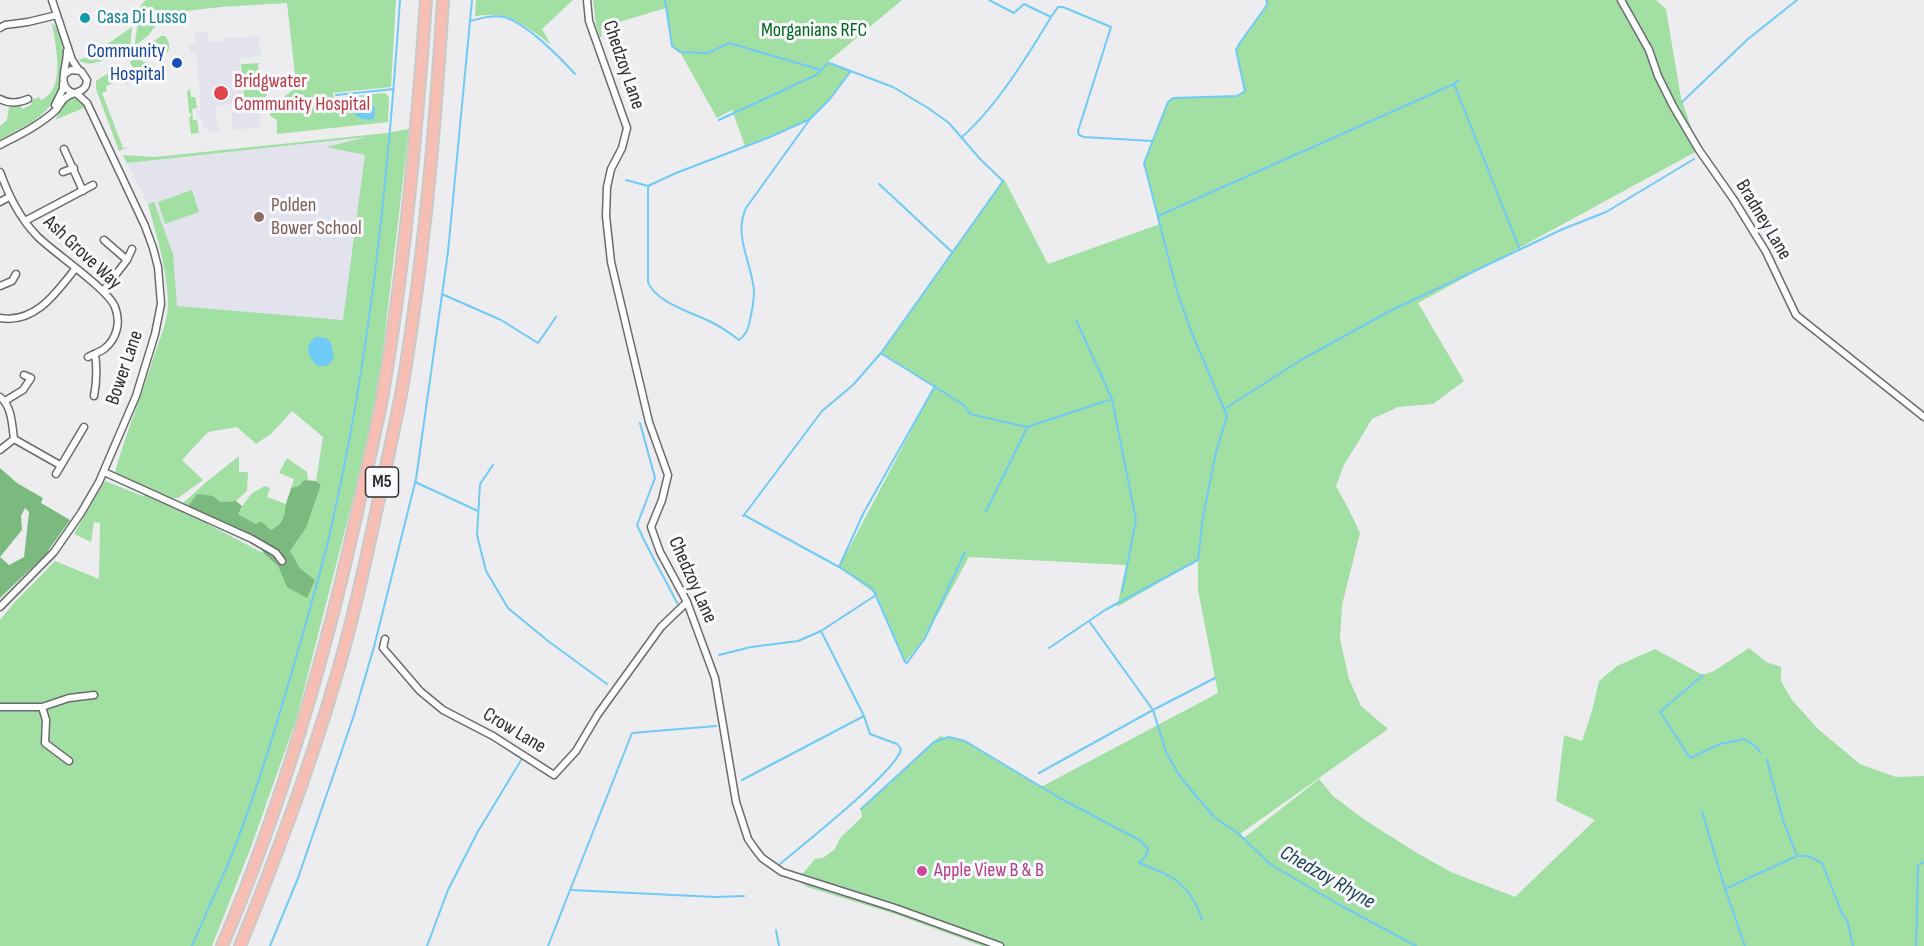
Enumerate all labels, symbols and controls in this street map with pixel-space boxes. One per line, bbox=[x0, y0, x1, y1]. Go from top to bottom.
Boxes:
place label: Casa Di Lusso bbox=[97, 6, 187, 30]
marker: Casa Di Lusso bbox=[78, 11, 92, 25]
street label: Chedzoy Lane bbox=[597, 17, 649, 113]
park label: Morganians RFC bbox=[761, 19, 867, 43]
place label: Community Hospital bbox=[87, 40, 165, 87]
marker: Community Hospital bbox=[170, 56, 184, 70]
place label: Bridgwater Community Hospital bbox=[234, 70, 370, 117]
marker: Bridgwater Community Hospital bbox=[212, 84, 230, 102]
street label: Bradney Lane bbox=[1730, 175, 1796, 265]
place label: Polden Bower School bbox=[271, 194, 362, 241]
marker: Polden Bower School bbox=[252, 210, 266, 224]
street label: Ash Grove Way bbox=[38, 211, 126, 295]
street label: Bower Lane bbox=[101, 328, 149, 408]
road number: M5 bbox=[366, 467, 398, 497]
street label: Chedzoy Lane bbox=[662, 533, 722, 627]
street label: Crow Lane bbox=[478, 703, 550, 759]
water label: Chedzoy Rhyne bbox=[1275, 841, 1379, 915]
place label: Apple View B & B bbox=[934, 859, 1044, 883]
marker: Apple View B & B bbox=[915, 864, 929, 878]

